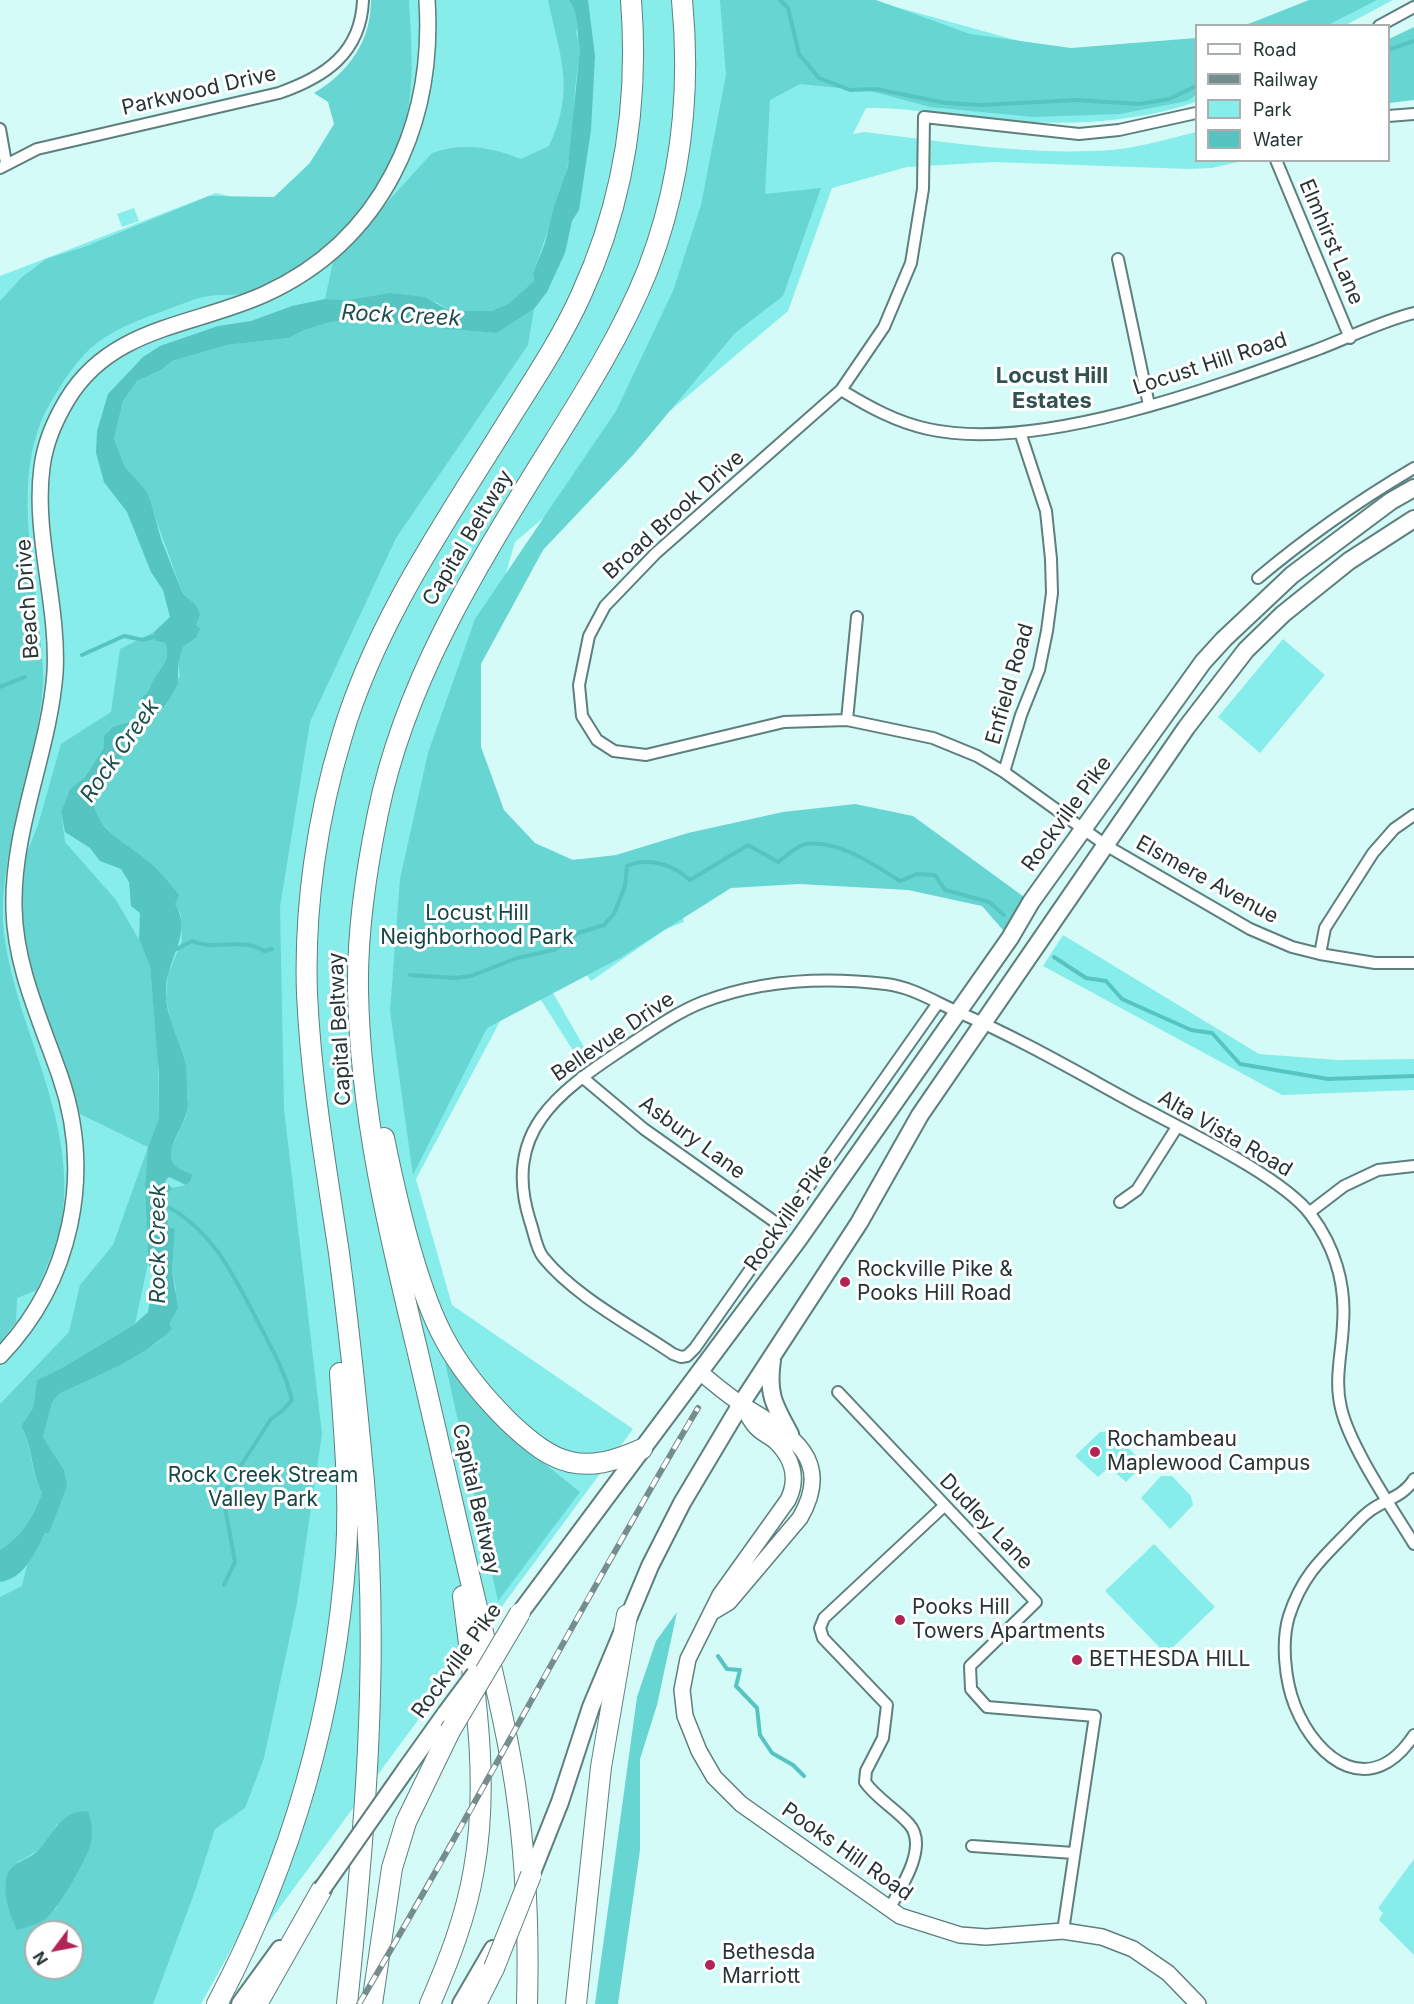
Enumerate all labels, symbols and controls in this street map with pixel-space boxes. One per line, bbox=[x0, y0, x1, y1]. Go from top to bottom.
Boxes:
legend bbox=[1195, 24, 1390, 162]
text: Road bbox=[1253, 39, 1296, 60]
street label: Parkwood Drive bbox=[119, 61, 279, 121]
text: Railway bbox=[1253, 69, 1318, 90]
text: Park bbox=[1253, 99, 1292, 120]
text: Water bbox=[1253, 129, 1303, 150]
street label: Elmhirst Lane bbox=[1293, 176, 1369, 308]
water label: Rock Creek bbox=[341, 300, 461, 332]
street label: Locust Hill Road bbox=[1130, 327, 1290, 401]
district label: Locust Hill Estates bbox=[996, 363, 1108, 414]
street label: Broad Brook Drive bbox=[598, 445, 750, 585]
street label: Capital Beltway bbox=[418, 466, 518, 610]
street label: Beach Drive bbox=[11, 538, 45, 660]
street label: Enfield Road bbox=[981, 621, 1039, 747]
water label: Rock Creek bbox=[75, 695, 165, 807]
street label: Rockville Pike bbox=[1017, 751, 1117, 877]
street label: Elsmere Avenue bbox=[1131, 830, 1283, 930]
park label: Locust Hill Neighborhood Park bbox=[380, 901, 574, 951]
street label: Capital Beltway bbox=[323, 952, 357, 1106]
street label: Bellevue Drive bbox=[547, 987, 679, 1087]
street label: Alta Vista Road bbox=[1154, 1085, 1296, 1183]
street label: Asbury Lane bbox=[634, 1091, 750, 1185]
street label: Rockville Pike bbox=[740, 1150, 838, 1276]
water label: Rock Creek bbox=[145, 1184, 171, 1304]
place label: Rockville Pike & Pooks Hill Road bbox=[857, 1257, 1013, 1307]
marker: Rockville Pike & Pooks Hill Road bbox=[838, 1275, 852, 1289]
street label: Capital Beltway bbox=[446, 1421, 506, 1577]
place label: Rochambeau Maplewood Campus bbox=[1107, 1427, 1310, 1477]
marker: Rochambeau Maplewood Campus bbox=[1088, 1445, 1102, 1459]
park label: Rock Creek Stream Valley Park bbox=[168, 1463, 358, 1513]
street label: Dudley Lane bbox=[934, 1469, 1038, 1575]
place label: Pooks Hill Towers Apartments bbox=[912, 1595, 1105, 1645]
street label: Rockville Pike bbox=[407, 1598, 507, 1724]
marker: Pooks Hill Towers Apartments bbox=[893, 1613, 907, 1627]
place label: BETHESDA HILL bbox=[1089, 1647, 1250, 1673]
marker: BETHESDA HILL bbox=[1070, 1653, 1084, 1667]
street label: Pooks Hill Road bbox=[777, 1797, 917, 1907]
north arrow bbox=[24, 1920, 84, 1980]
place label: Bethesda Marriott bbox=[722, 1940, 815, 1990]
text: N bbox=[29, 1948, 52, 1969]
marker: Bethesda Marriott bbox=[703, 1958, 717, 1972]

